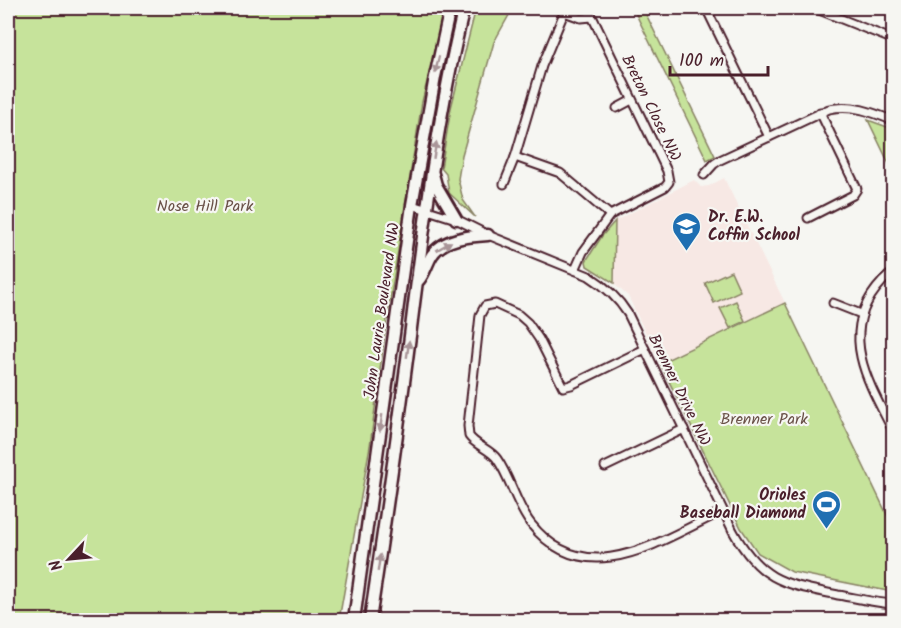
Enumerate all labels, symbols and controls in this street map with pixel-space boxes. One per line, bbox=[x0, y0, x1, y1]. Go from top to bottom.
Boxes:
scale bar bbox=[670, 39, 768, 77]
text: 100 m bbox=[679, 47, 724, 76]
street label: Breton Close NW bbox=[614, 51, 688, 165]
one-way arrow bbox=[432, 55, 442, 74]
one-way arrow bbox=[431, 141, 440, 160]
park label: Nose Hill Park bbox=[157, 194, 254, 219]
place label: Dr. E.W. Coffin School bbox=[708, 205, 801, 248]
school or university icon: Dr. E.W. Coffin School bbox=[671, 210, 703, 252]
street label: John Laurie Boulevard NW bbox=[357, 221, 407, 401]
one-way arrow bbox=[436, 241, 452, 252]
street label: Brenner Drive NW bbox=[641, 330, 717, 450]
one-way arrow bbox=[404, 339, 413, 358]
park label: Brenner Park bbox=[720, 407, 808, 432]
one-way arrow bbox=[377, 414, 386, 433]
place label: Orioles Baseball Diamond bbox=[680, 483, 807, 526]
sports icon: Orioles Baseball Diamond bbox=[811, 488, 843, 530]
north arrow bbox=[39, 529, 99, 589]
one-way arrow bbox=[374, 553, 383, 572]
text: N bbox=[43, 555, 70, 575]

